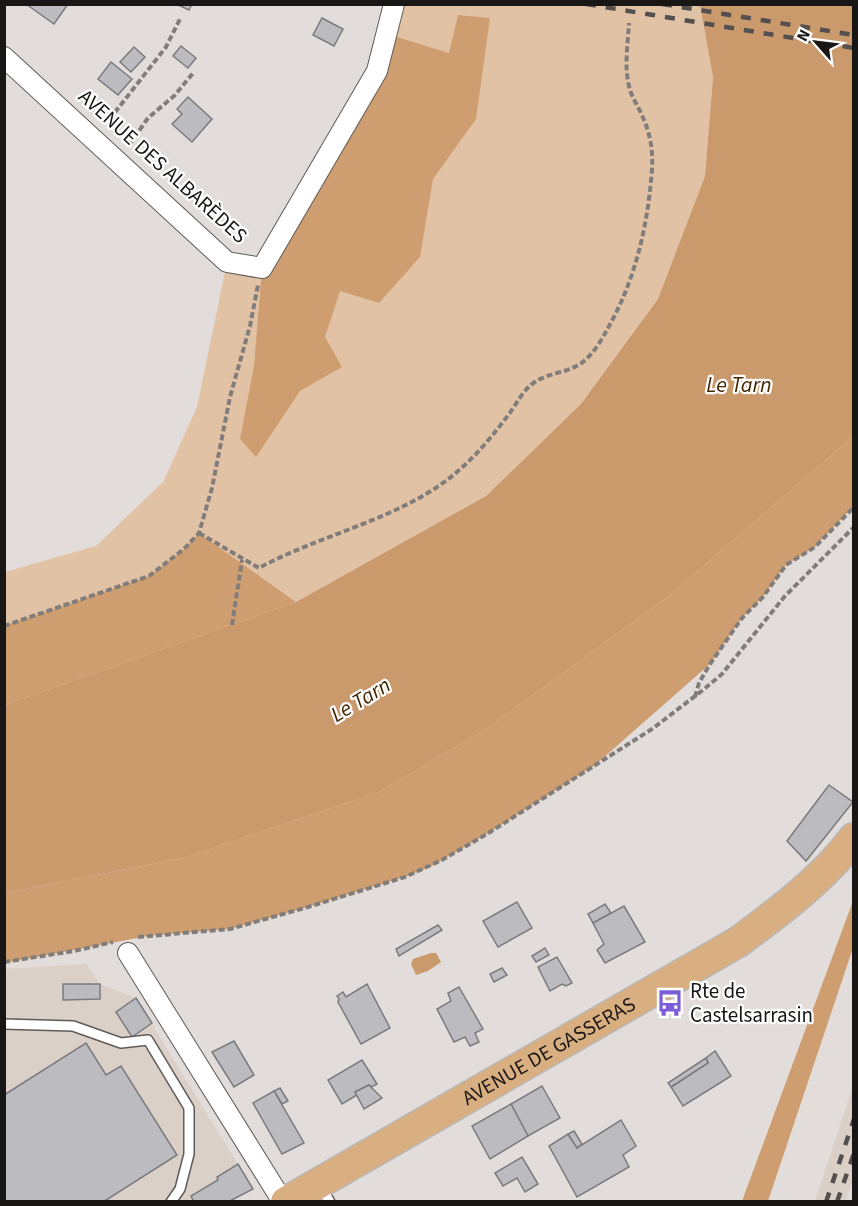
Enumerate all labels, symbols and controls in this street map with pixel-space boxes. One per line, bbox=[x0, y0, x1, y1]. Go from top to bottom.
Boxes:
north arrow bbox=[786, 12, 846, 72]
text: N bbox=[791, 26, 816, 45]
street label: AVENUE DES ALBARÈDES bbox=[72, 82, 254, 250]
water label: Le Tarn bbox=[706, 369, 772, 401]
water label: Le Tarn bbox=[324, 669, 397, 730]
place label: Rte de Castelsarrasin bbox=[690, 976, 813, 1030]
bus stop icon: Rte de Castelsarrasin bbox=[655, 988, 685, 1018]
street label: AVENUE DE GASSERAS bbox=[456, 989, 641, 1113]

